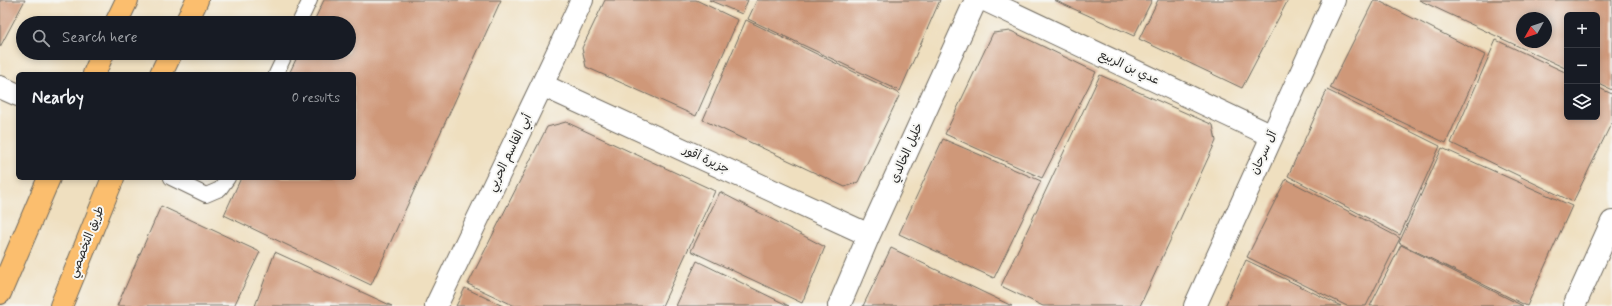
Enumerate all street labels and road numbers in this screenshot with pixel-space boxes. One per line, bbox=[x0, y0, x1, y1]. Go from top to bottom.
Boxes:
street label: عدي بن الربيع bbox=[1096, 47, 1162, 89]
street label: أبي القاسم الحربي bbox=[484, 111, 538, 195]
street label: خليل الخالدي bbox=[887, 121, 927, 185]
street label: آل سرحان bbox=[1247, 128, 1282, 177]
street label: جزيرة أقور bbox=[679, 142, 732, 178]
street label: طريق التخصصي bbox=[65, 204, 110, 281]

